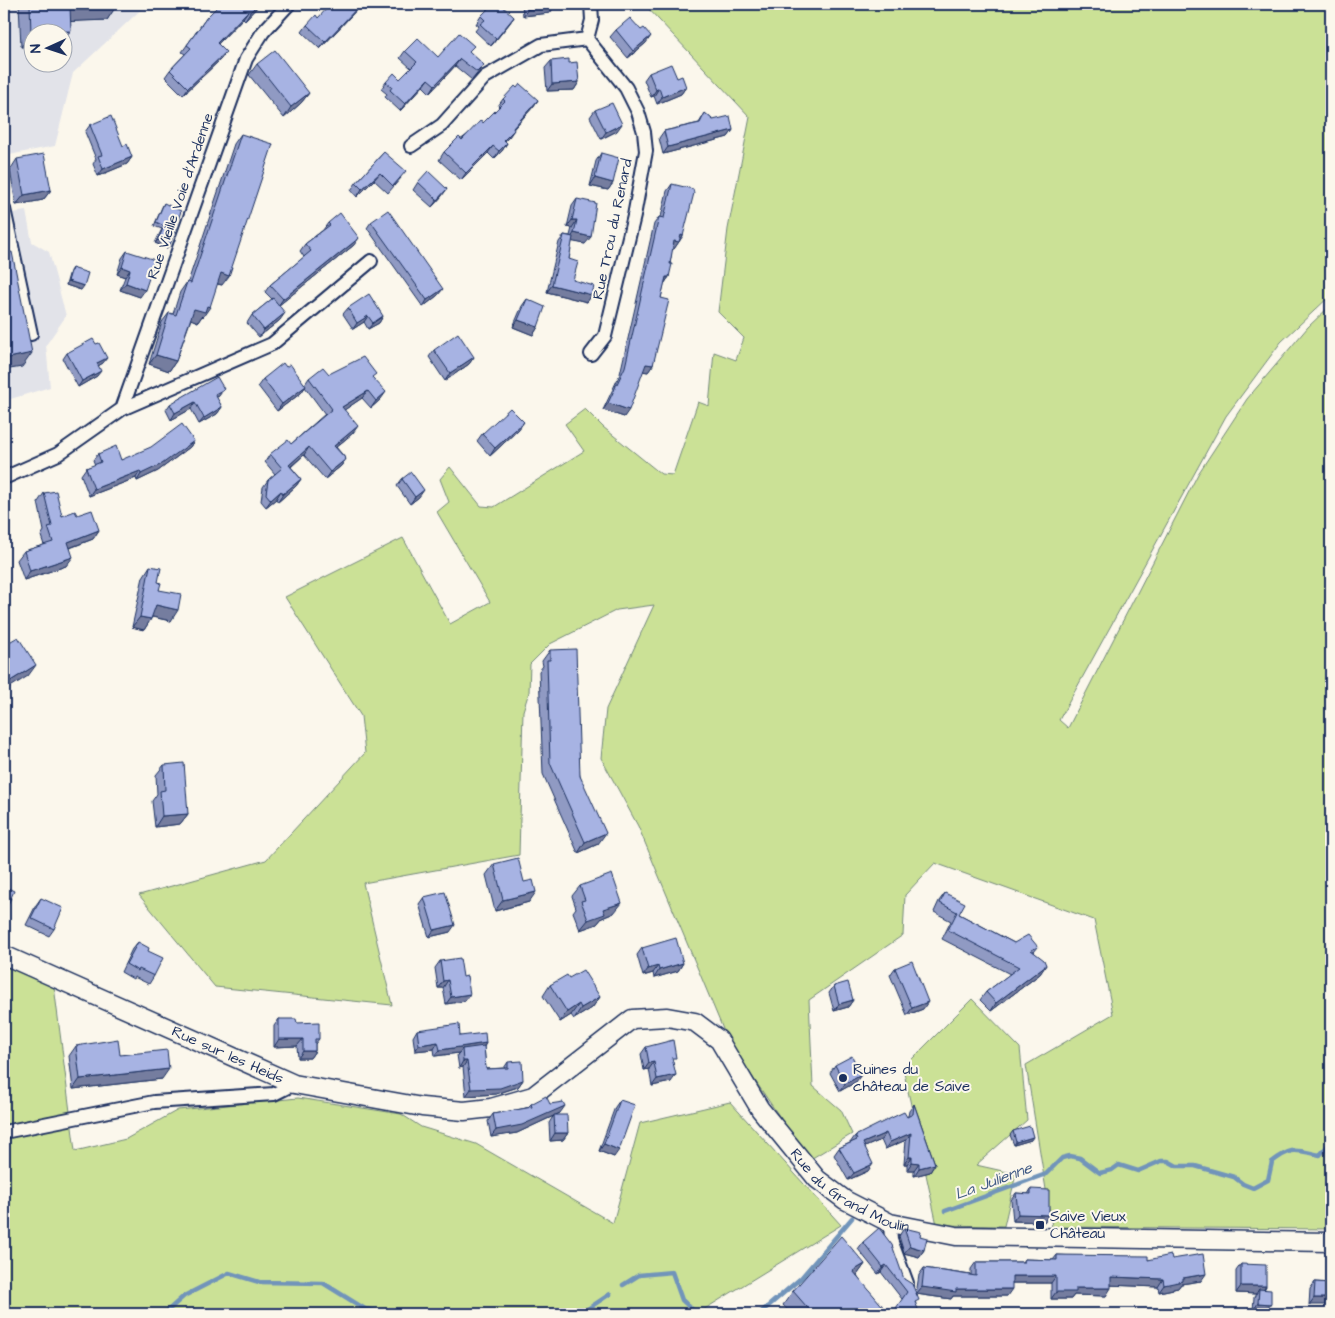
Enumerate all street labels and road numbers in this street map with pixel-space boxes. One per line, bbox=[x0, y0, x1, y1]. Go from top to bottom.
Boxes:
street label: Rue Vieille Voie d'Ardenne bbox=[142, 110, 219, 282]
street label: Rue Trou du Renard bbox=[587, 157, 638, 301]
street label: Rue sur les Heids bbox=[168, 1021, 287, 1089]
street label: Rue du Grand Moulin bbox=[785, 1144, 912, 1238]

